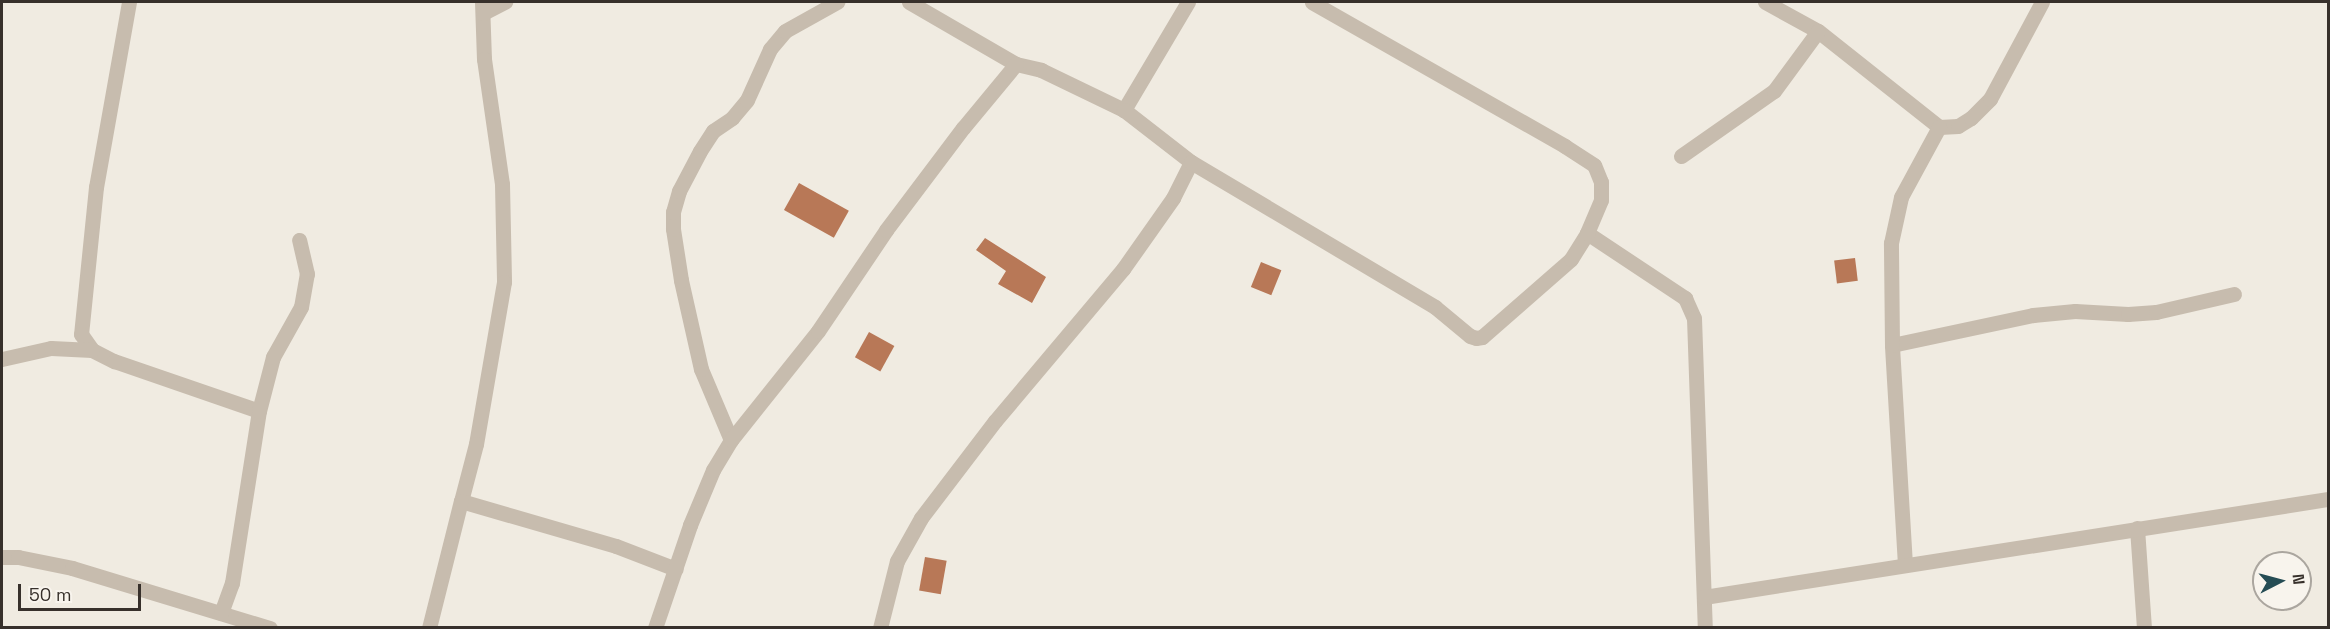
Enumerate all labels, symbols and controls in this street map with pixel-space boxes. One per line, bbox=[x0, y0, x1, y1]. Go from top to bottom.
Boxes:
north arrow bbox=[2252, 551, 2312, 611]
scale bar bbox=[21, 572, 144, 610]
text: N bbox=[2287, 573, 2309, 586]
text: 50 m bbox=[29, 583, 71, 606]

